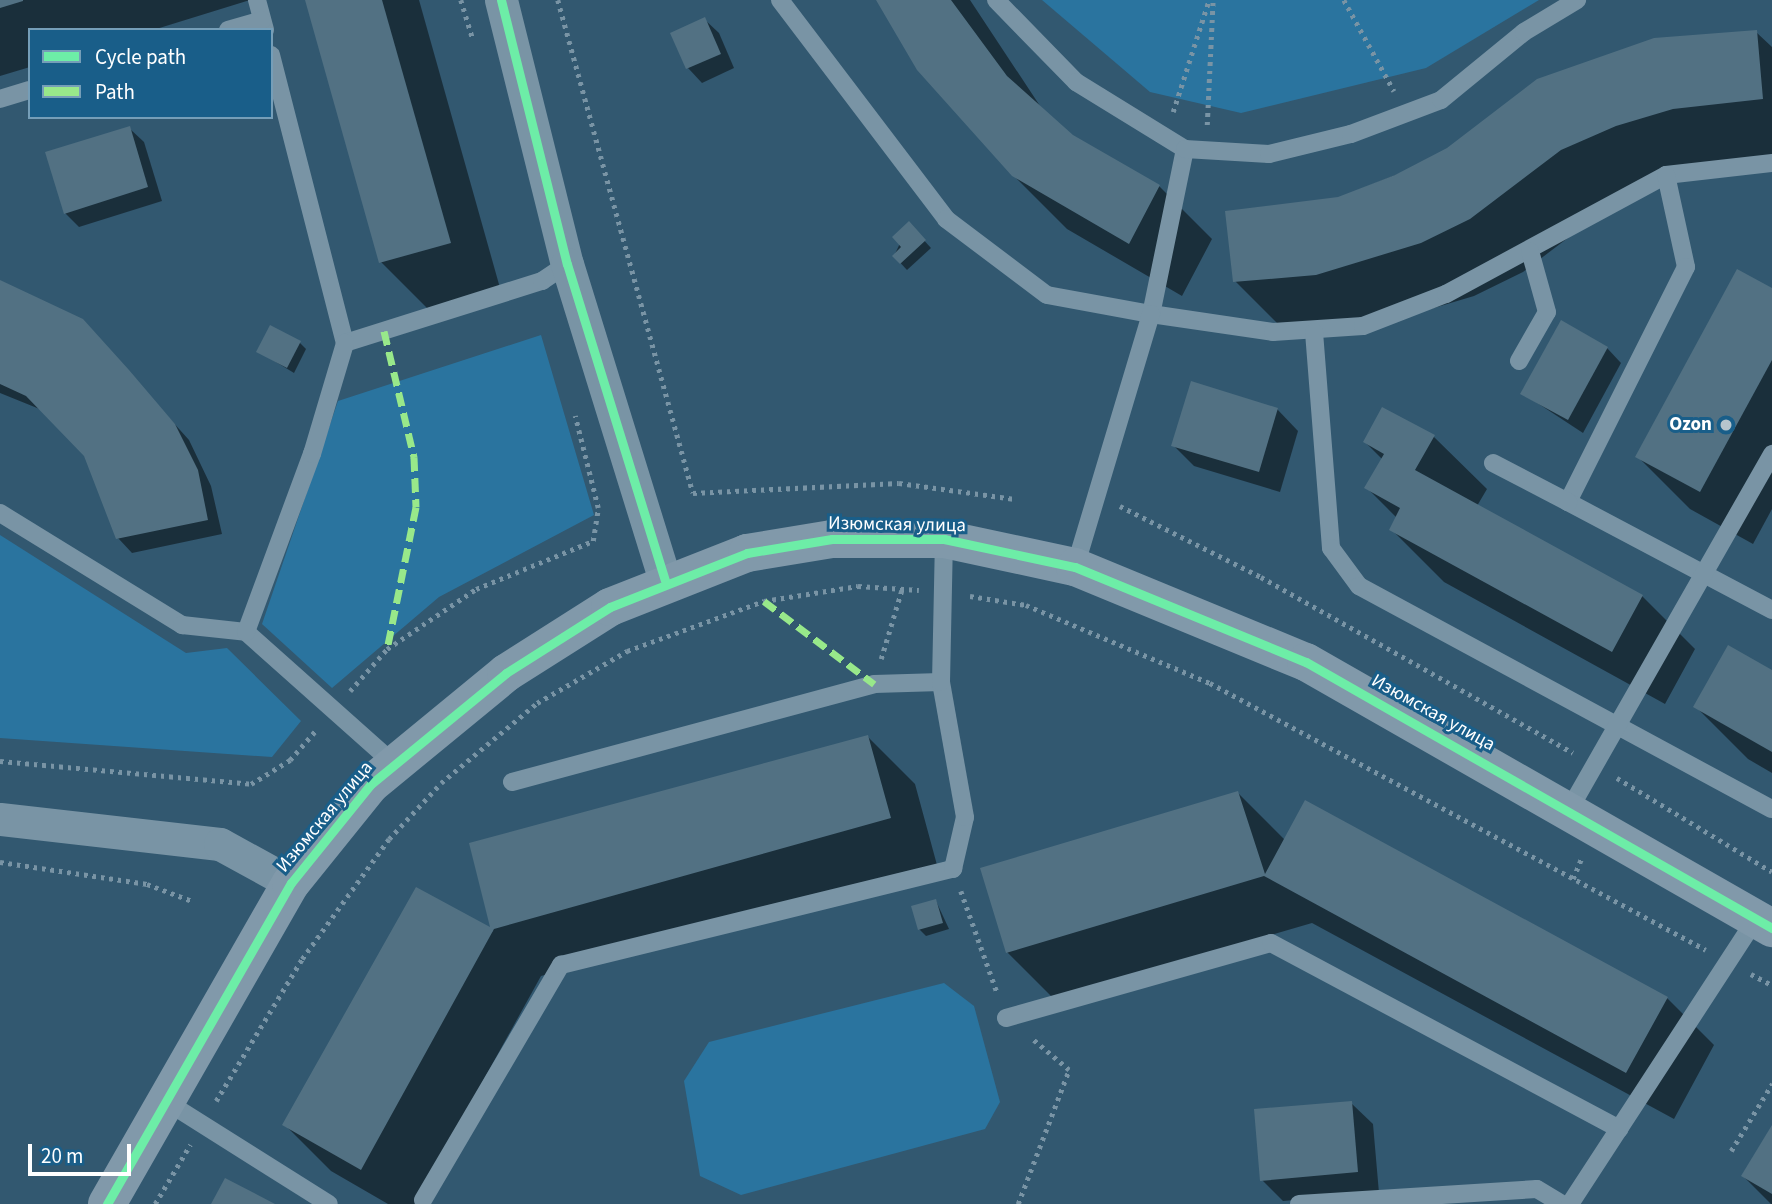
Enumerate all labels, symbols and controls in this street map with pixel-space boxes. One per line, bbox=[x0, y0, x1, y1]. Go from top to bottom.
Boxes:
legend bbox=[28, 28, 273, 119]
text: Cycle path bbox=[95, 42, 186, 72]
text: Path bbox=[95, 77, 135, 107]
place label: Ozon bbox=[1669, 414, 1712, 436]
marker: Ozon bbox=[1718, 417, 1734, 433]
street label: Изюмская улица bbox=[828, 512, 966, 538]
street label: Изюмская улица bbox=[1367, 670, 1499, 756]
street label: Изюмская улица bbox=[272, 757, 378, 877]
scale bar bbox=[32, 1130, 135, 1174]
text: 20 m bbox=[41, 1141, 83, 1171]

